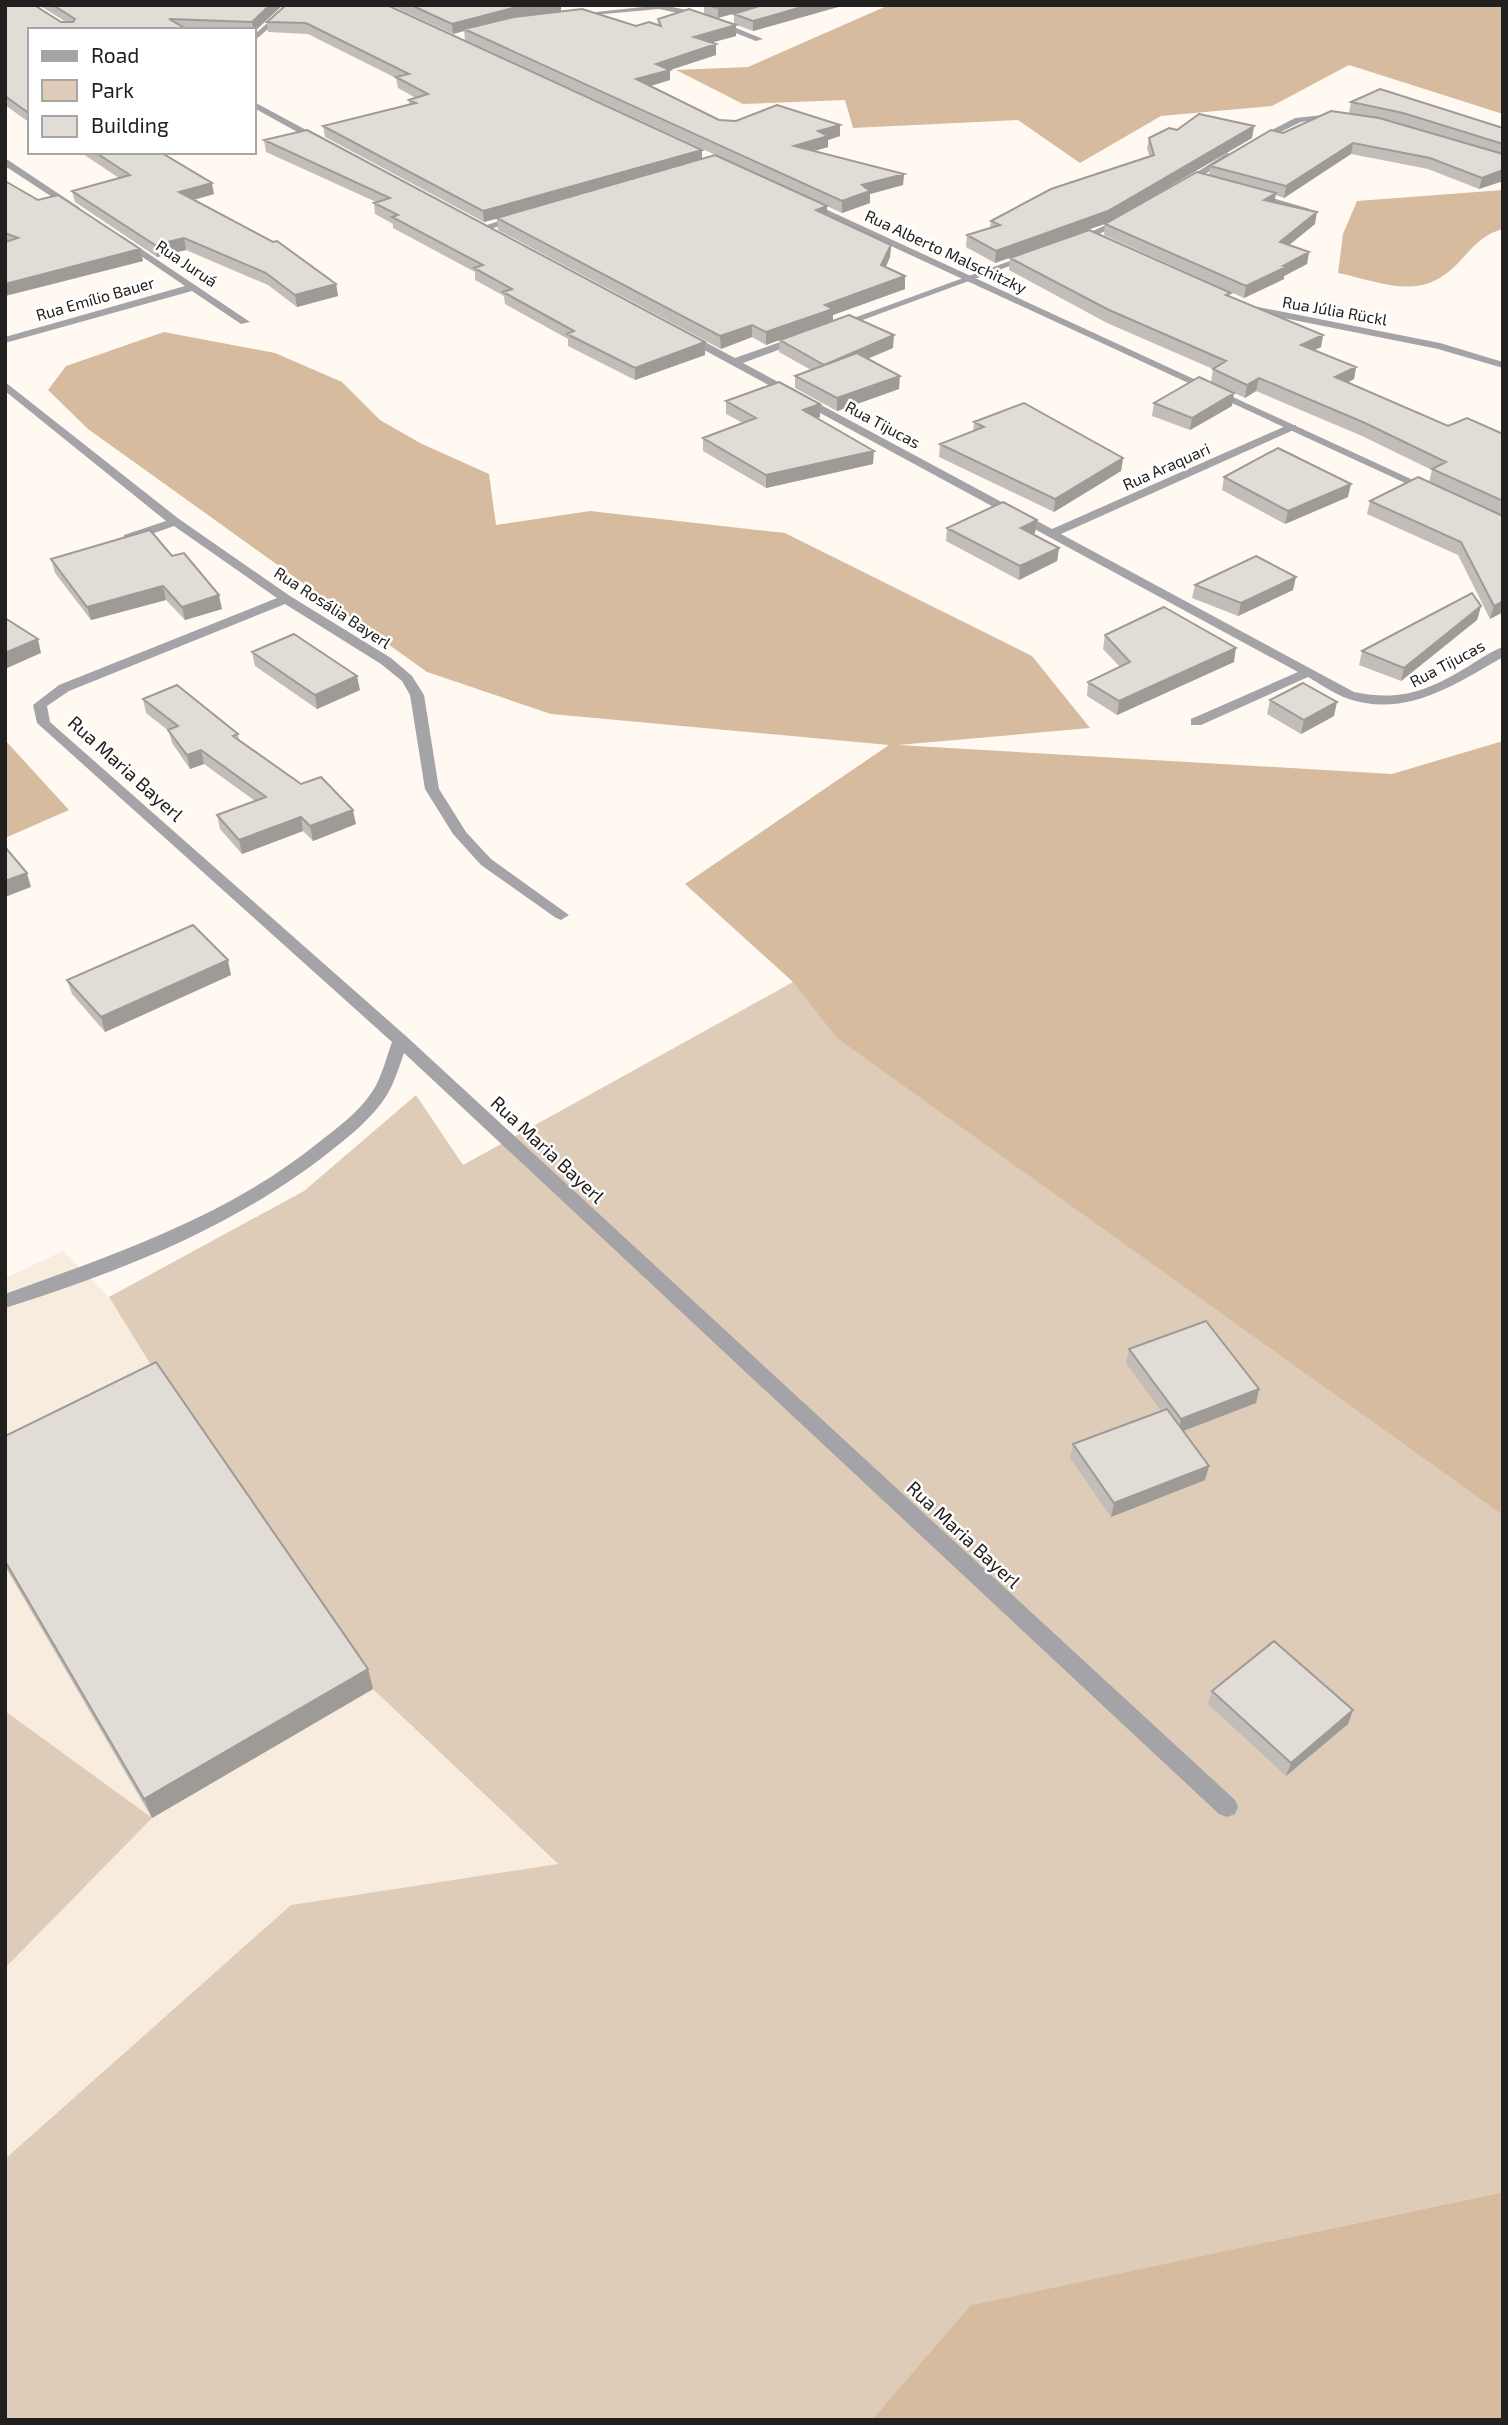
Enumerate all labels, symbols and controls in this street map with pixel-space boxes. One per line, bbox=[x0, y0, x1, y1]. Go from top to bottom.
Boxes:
legend bbox=[28, 28, 256, 154]
text: Road bbox=[91, 42, 139, 67]
text: Park bbox=[91, 77, 134, 102]
text: Building bbox=[91, 112, 169, 137]
street label: Rua Alberto Malschitzky bbox=[862, 205, 1030, 297]
street label: Rua Juruá bbox=[153, 236, 221, 290]
street label: Rua Emílio Bauer bbox=[33, 272, 157, 324]
street label: Rua Júlia Rückl bbox=[1281, 291, 1389, 329]
street label: Rua Tijucas bbox=[842, 396, 924, 453]
street label: Rua Araquari bbox=[1119, 438, 1213, 494]
street label: Rua Rosália Bayerl bbox=[271, 562, 395, 652]
street label: Rua Tijucas bbox=[1406, 635, 1488, 692]
street label: Rua Maria Bayerl bbox=[64, 710, 189, 826]
street label: Rua Maria Bayerl bbox=[486, 1090, 610, 1208]
street label: Rua Maria Bayerl bbox=[902, 1475, 1026, 1593]

